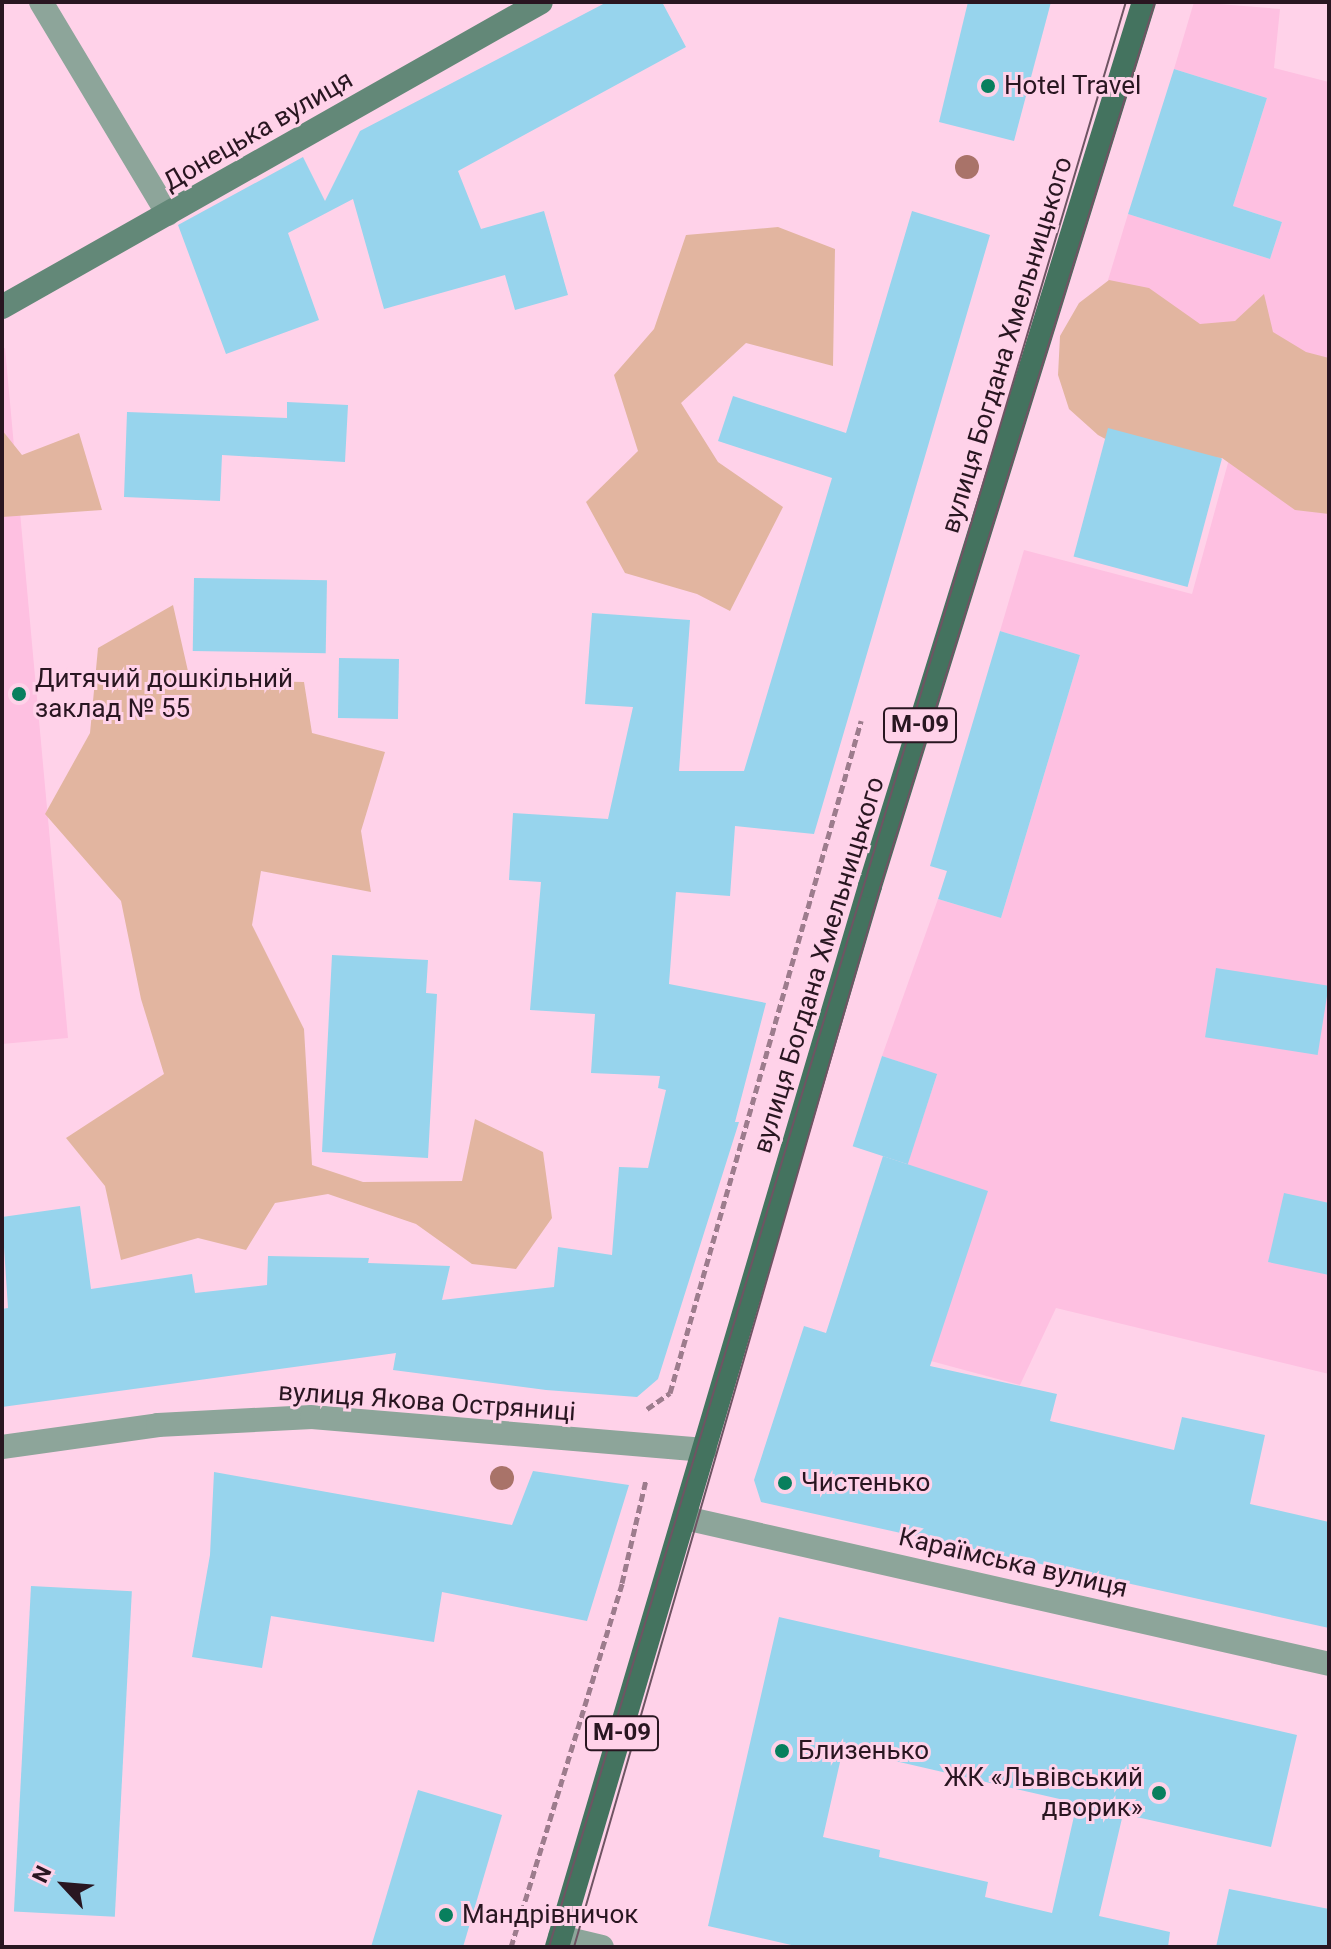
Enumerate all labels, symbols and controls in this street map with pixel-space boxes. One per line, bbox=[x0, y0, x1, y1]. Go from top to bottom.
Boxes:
street label: Донецька вулиця bbox=[158, 64, 358, 198]
place label: Hotel Travel bbox=[1004, 70, 1142, 102]
marker: Hotel Travel bbox=[979, 77, 997, 95]
street label: вулиця Богдана Хмельницького bbox=[935, 153, 1079, 537]
place label: Дитячий дошкільний заклад № 55 bbox=[35, 663, 293, 724]
marker: Дитячий дошкільний заклад № 55 bbox=[10, 685, 28, 703]
road number: М-09 bbox=[882, 705, 958, 745]
street label: вулиця Богдана Хмельницького bbox=[747, 773, 891, 1157]
street label: вулиця Якова Остряниці bbox=[277, 1376, 577, 1428]
place label: Чистенько bbox=[801, 1467, 930, 1499]
marker: Чистенько bbox=[776, 1474, 794, 1492]
street label: Караїмська вулиця bbox=[895, 1521, 1131, 1605]
road number: М-09 bbox=[584, 1713, 660, 1753]
place label: Близенько bbox=[798, 1735, 929, 1767]
marker: Близенько bbox=[773, 1742, 791, 1760]
place label: ЖК «Львівський дворик» bbox=[944, 1762, 1143, 1824]
marker: ЖК «Львівський дворик» bbox=[1150, 1784, 1168, 1802]
north arrow bbox=[24, 1845, 104, 1925]
text: N bbox=[27, 1862, 57, 1887]
place label: Мандрівничок bbox=[462, 1899, 638, 1931]
marker: Мандрівничок bbox=[437, 1906, 455, 1924]

